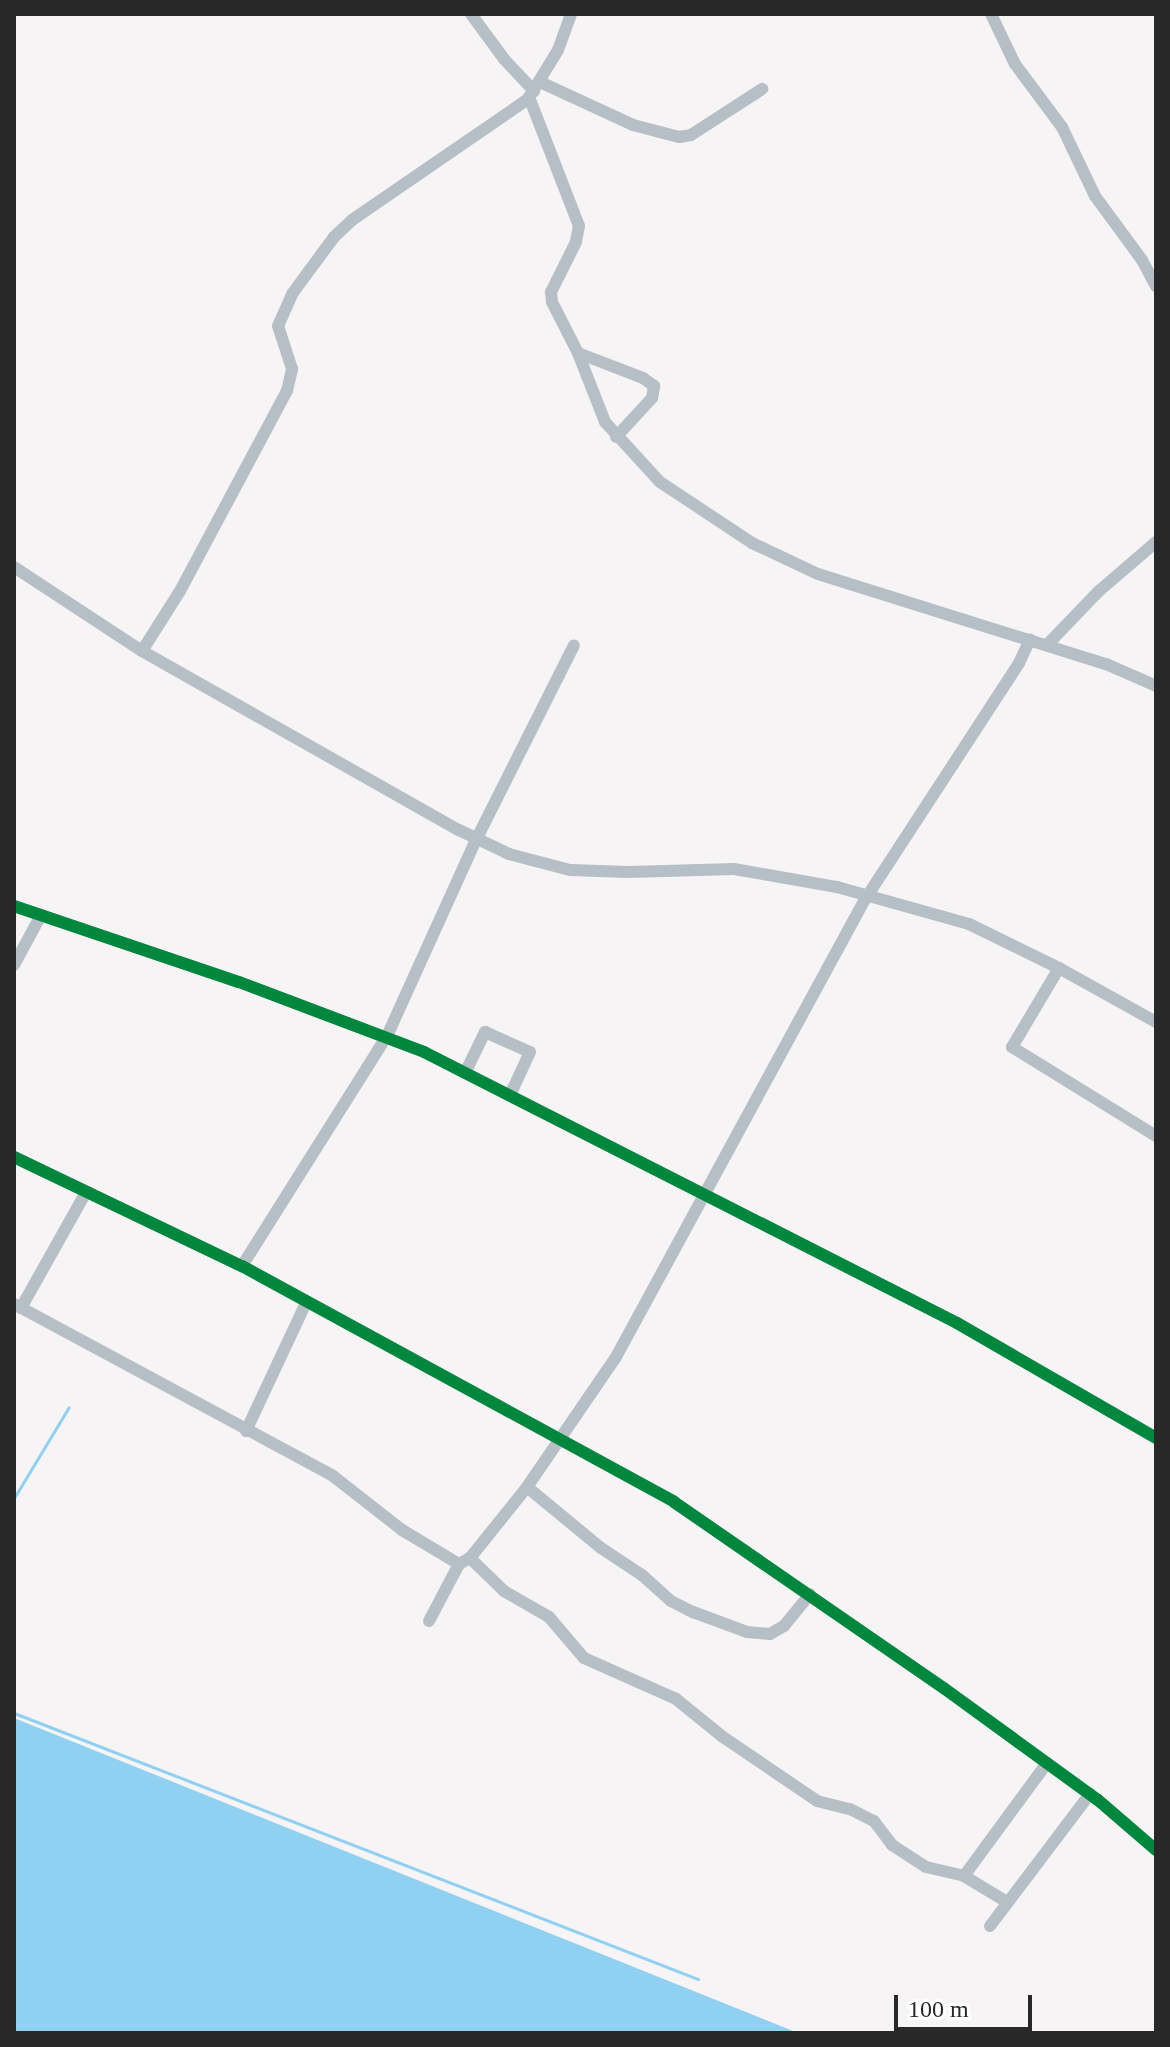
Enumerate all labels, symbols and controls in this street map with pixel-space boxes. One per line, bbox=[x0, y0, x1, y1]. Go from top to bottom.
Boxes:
scale bar bbox=[898, 1979, 1036, 2029]
text: 100 m bbox=[908, 1996, 969, 2022]

